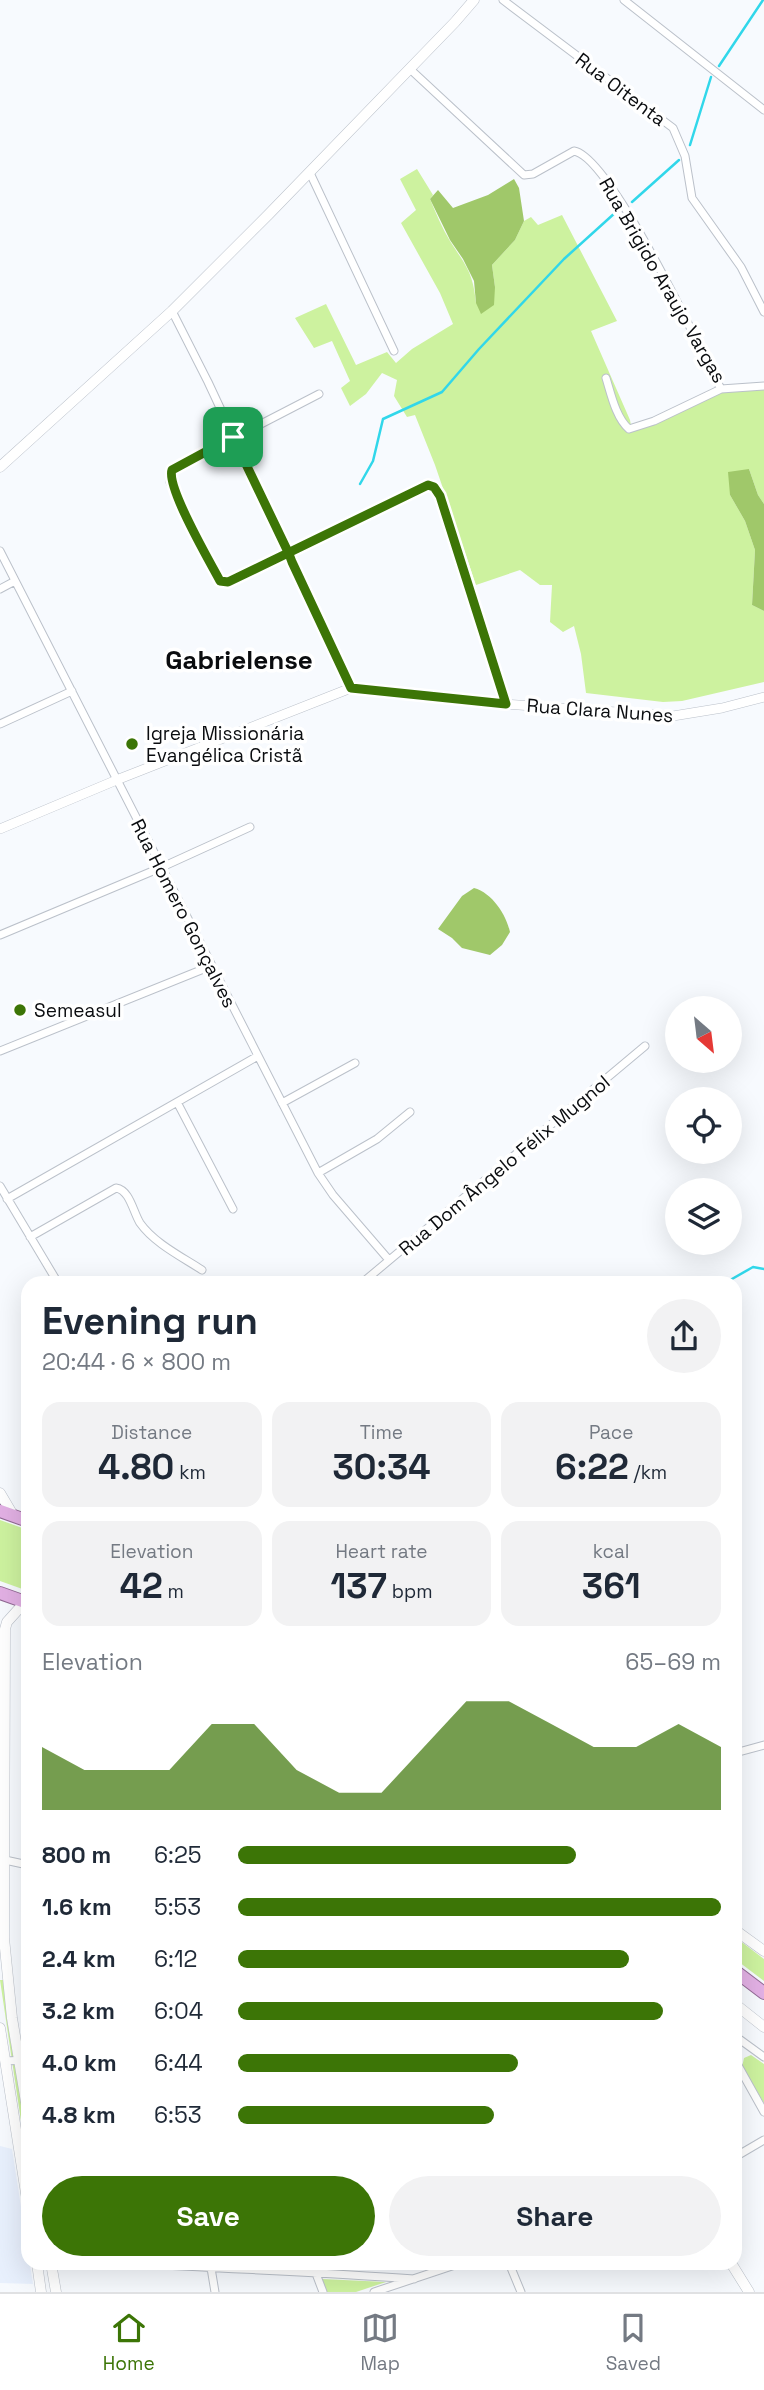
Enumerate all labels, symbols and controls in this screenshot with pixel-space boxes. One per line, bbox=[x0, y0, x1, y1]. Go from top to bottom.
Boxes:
street label: Rua Oitenta bbox=[570, 47, 671, 132]
street label: Rua Brigido Araujo Vargas bbox=[593, 173, 732, 388]
pin bbox=[203, 407, 263, 467]
icon: arrive bbox=[214, 418, 252, 456]
district label: Gabrielense bbox=[165, 643, 313, 677]
street label: Rua Clara Nunes bbox=[526, 693, 674, 728]
place label: Igreja Missionária Evangélica Cristã bbox=[146, 721, 304, 768]
marker: Igreja Missionária Evangélica Cristã bbox=[124, 736, 140, 752]
street label: Rua Homero Gonçalves bbox=[125, 815, 242, 1012]
north arrow bbox=[665, 996, 742, 1073]
map controls bbox=[665, 996, 742, 1255]
place label: Semeasul bbox=[34, 998, 122, 1023]
marker: Semeasul bbox=[12, 1002, 28, 1018]
street label: Rua Dom Ângelo Félix Mugnol bbox=[394, 1070, 615, 1261]
button: locate bbox=[665, 1087, 742, 1164]
button: layers bbox=[665, 1178, 742, 1255]
text: Evening run bbox=[42, 1297, 258, 1345]
button: share bbox=[647, 1299, 721, 1373]
text: 20:44 · 6 × 800 m bbox=[42, 1347, 231, 1377]
text: Distance bbox=[111, 1420, 192, 1445]
text: Time bbox=[360, 1420, 403, 1445]
text: Pace bbox=[589, 1420, 633, 1445]
text: 4.80 bbox=[98, 1445, 174, 1489]
text: 30:34 bbox=[333, 1445, 430, 1489]
text: 6:22 bbox=[555, 1445, 629, 1489]
text: km bbox=[174, 1460, 206, 1485]
text: /km bbox=[629, 1460, 667, 1485]
text: Elevation bbox=[110, 1539, 193, 1564]
text: Heart rate bbox=[335, 1539, 428, 1564]
text: kcal bbox=[593, 1539, 630, 1564]
text: 42 bbox=[120, 1564, 163, 1608]
text: 137 bbox=[330, 1564, 387, 1608]
text: 361 bbox=[582, 1564, 640, 1608]
text: m bbox=[163, 1579, 184, 1604]
text: bpm bbox=[387, 1579, 433, 1604]
text: Elevation bbox=[42, 1647, 143, 1677]
text: 65–69 m bbox=[625, 1647, 721, 1677]
text: 800 m bbox=[42, 1840, 111, 1870]
text: 6:25 bbox=[154, 1840, 202, 1870]
text: 1.6 km bbox=[42, 1892, 112, 1922]
text: 5:53 bbox=[154, 1892, 201, 1922]
text: 2.4 km bbox=[42, 1944, 116, 1974]
text: 6:12 bbox=[154, 1944, 197, 1974]
text: 3.2 km bbox=[42, 1996, 115, 2026]
text: 6:04 bbox=[154, 1996, 203, 2026]
text: 4.0 km bbox=[42, 2048, 117, 2078]
text: 6:44 bbox=[154, 2048, 203, 2078]
text: 4.8 km bbox=[42, 2100, 116, 2130]
text: 6:53 bbox=[154, 2100, 202, 2130]
button: Save bbox=[42, 2176, 375, 2256]
button: Share bbox=[389, 2176, 721, 2256]
tab: Home bbox=[103, 2309, 155, 2376]
tab: Map bbox=[360, 2309, 400, 2376]
tab: Saved bbox=[606, 2309, 661, 2376]

